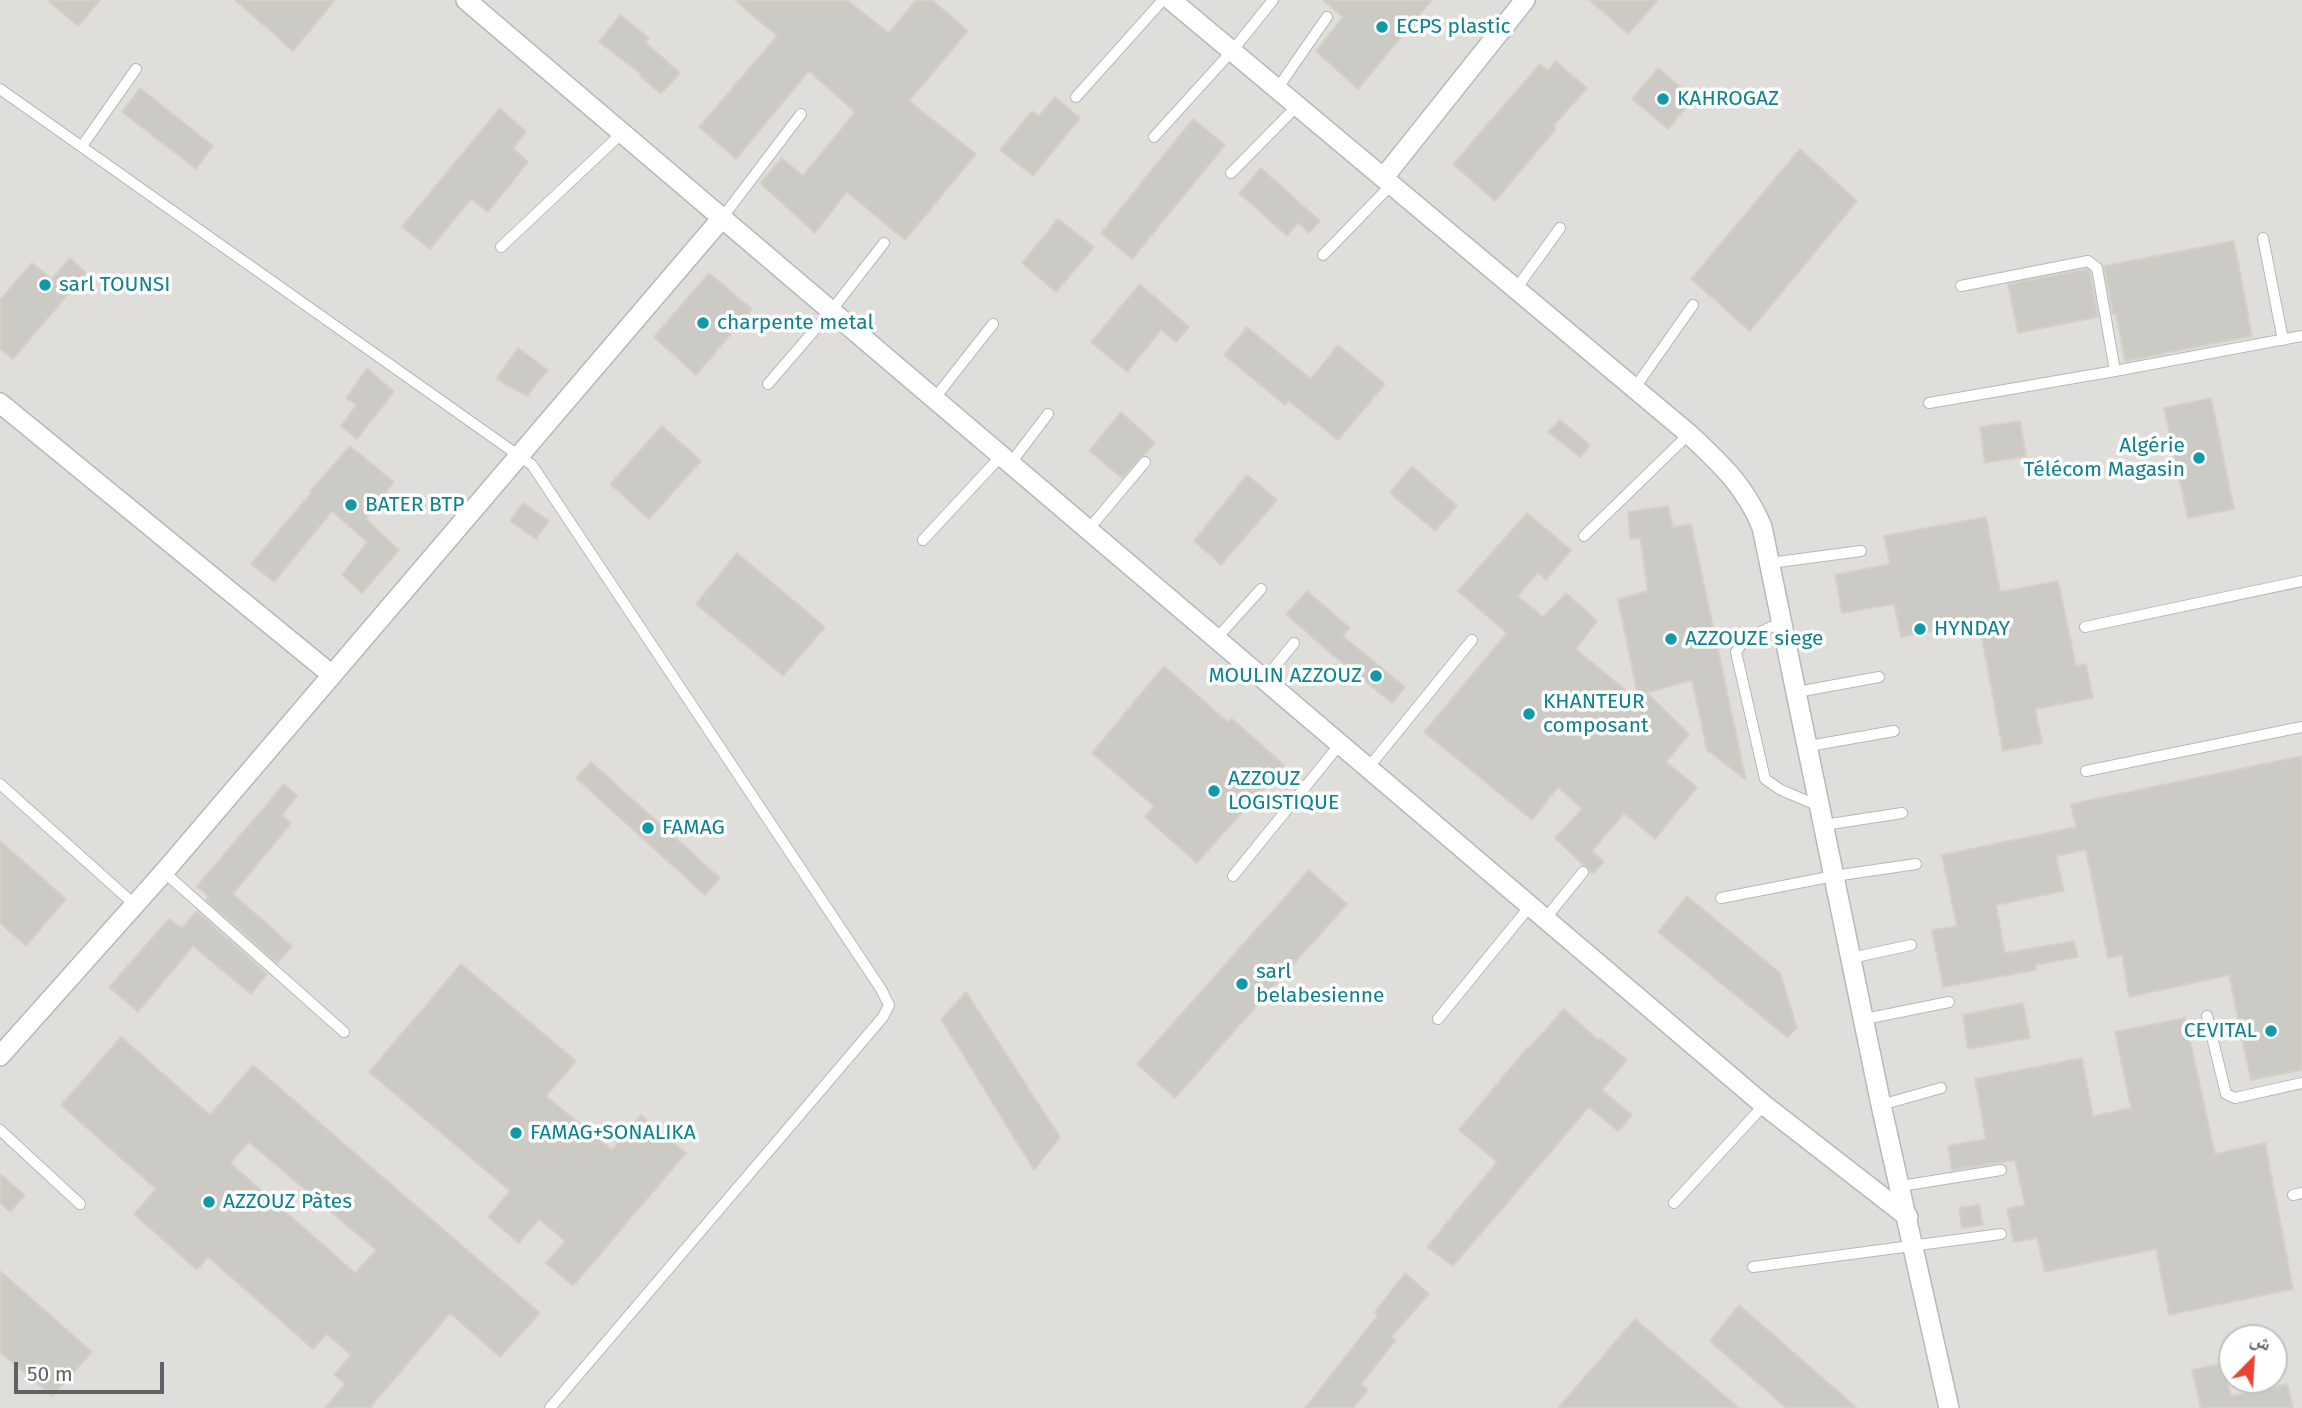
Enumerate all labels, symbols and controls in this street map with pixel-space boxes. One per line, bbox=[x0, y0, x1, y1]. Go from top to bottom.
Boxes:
place label: ECPS plastic bbox=[1396, 14, 1511, 40]
marker: ECPS plastic bbox=[1374, 19, 1390, 35]
place label: KAHROGAZ bbox=[1677, 86, 1779, 112]
marker: KAHROGAZ bbox=[1655, 91, 1671, 107]
place label: sarl TOUNSI bbox=[59, 272, 170, 298]
marker: sarl TOUNSI bbox=[37, 277, 53, 293]
place label: charpente metal bbox=[717, 310, 874, 336]
marker: charpente metal bbox=[695, 315, 711, 331]
place label: Algérie Télécom Magasin bbox=[2024, 433, 2185, 483]
marker: Algérie Télécom Magasin bbox=[2191, 450, 2207, 466]
place label: BATER BTP bbox=[365, 492, 464, 518]
marker: BATER BTP bbox=[343, 497, 359, 513]
place label: HYNDAY bbox=[1934, 616, 2010, 642]
marker: HYNDAY bbox=[1912, 621, 1928, 637]
place label: AZZOUZE siege bbox=[1685, 626, 1823, 652]
marker: AZZOUZE siege bbox=[1663, 631, 1679, 647]
place label: MOULIN AZZOUZ bbox=[1208, 663, 1362, 689]
marker: MOULIN AZZOUZ bbox=[1368, 668, 1384, 684]
place label: KHANTEUR composant bbox=[1543, 689, 1649, 739]
marker: KHANTEUR composant bbox=[1521, 706, 1537, 722]
place label: AZZOUZ LOGISTIQUE bbox=[1228, 766, 1339, 816]
marker: AZZOUZ LOGISTIQUE bbox=[1206, 783, 1222, 799]
place label: FAMAG bbox=[662, 815, 725, 841]
marker: FAMAG bbox=[640, 820, 656, 836]
place label: sarl belabesienne bbox=[1256, 959, 1385, 1009]
marker: sarl belabesienne bbox=[1234, 976, 1250, 992]
place label: CEVITAL bbox=[2184, 1018, 2257, 1044]
marker: CEVITAL bbox=[2263, 1023, 2279, 1039]
place label: FAMAG+SONALIKA bbox=[530, 1120, 696, 1146]
marker: FAMAG+SONALIKA bbox=[508, 1125, 524, 1141]
place label: AZZOUZ Pàtes bbox=[223, 1189, 352, 1215]
marker: AZZOUZ Pàtes bbox=[201, 1194, 217, 1210]
north arrow bbox=[2218, 1324, 2288, 1394]
text: ش bbox=[2247, 1327, 2275, 1356]
scale bar bbox=[18, 1348, 168, 1392]
text: 50 m bbox=[27, 1361, 73, 1387]

